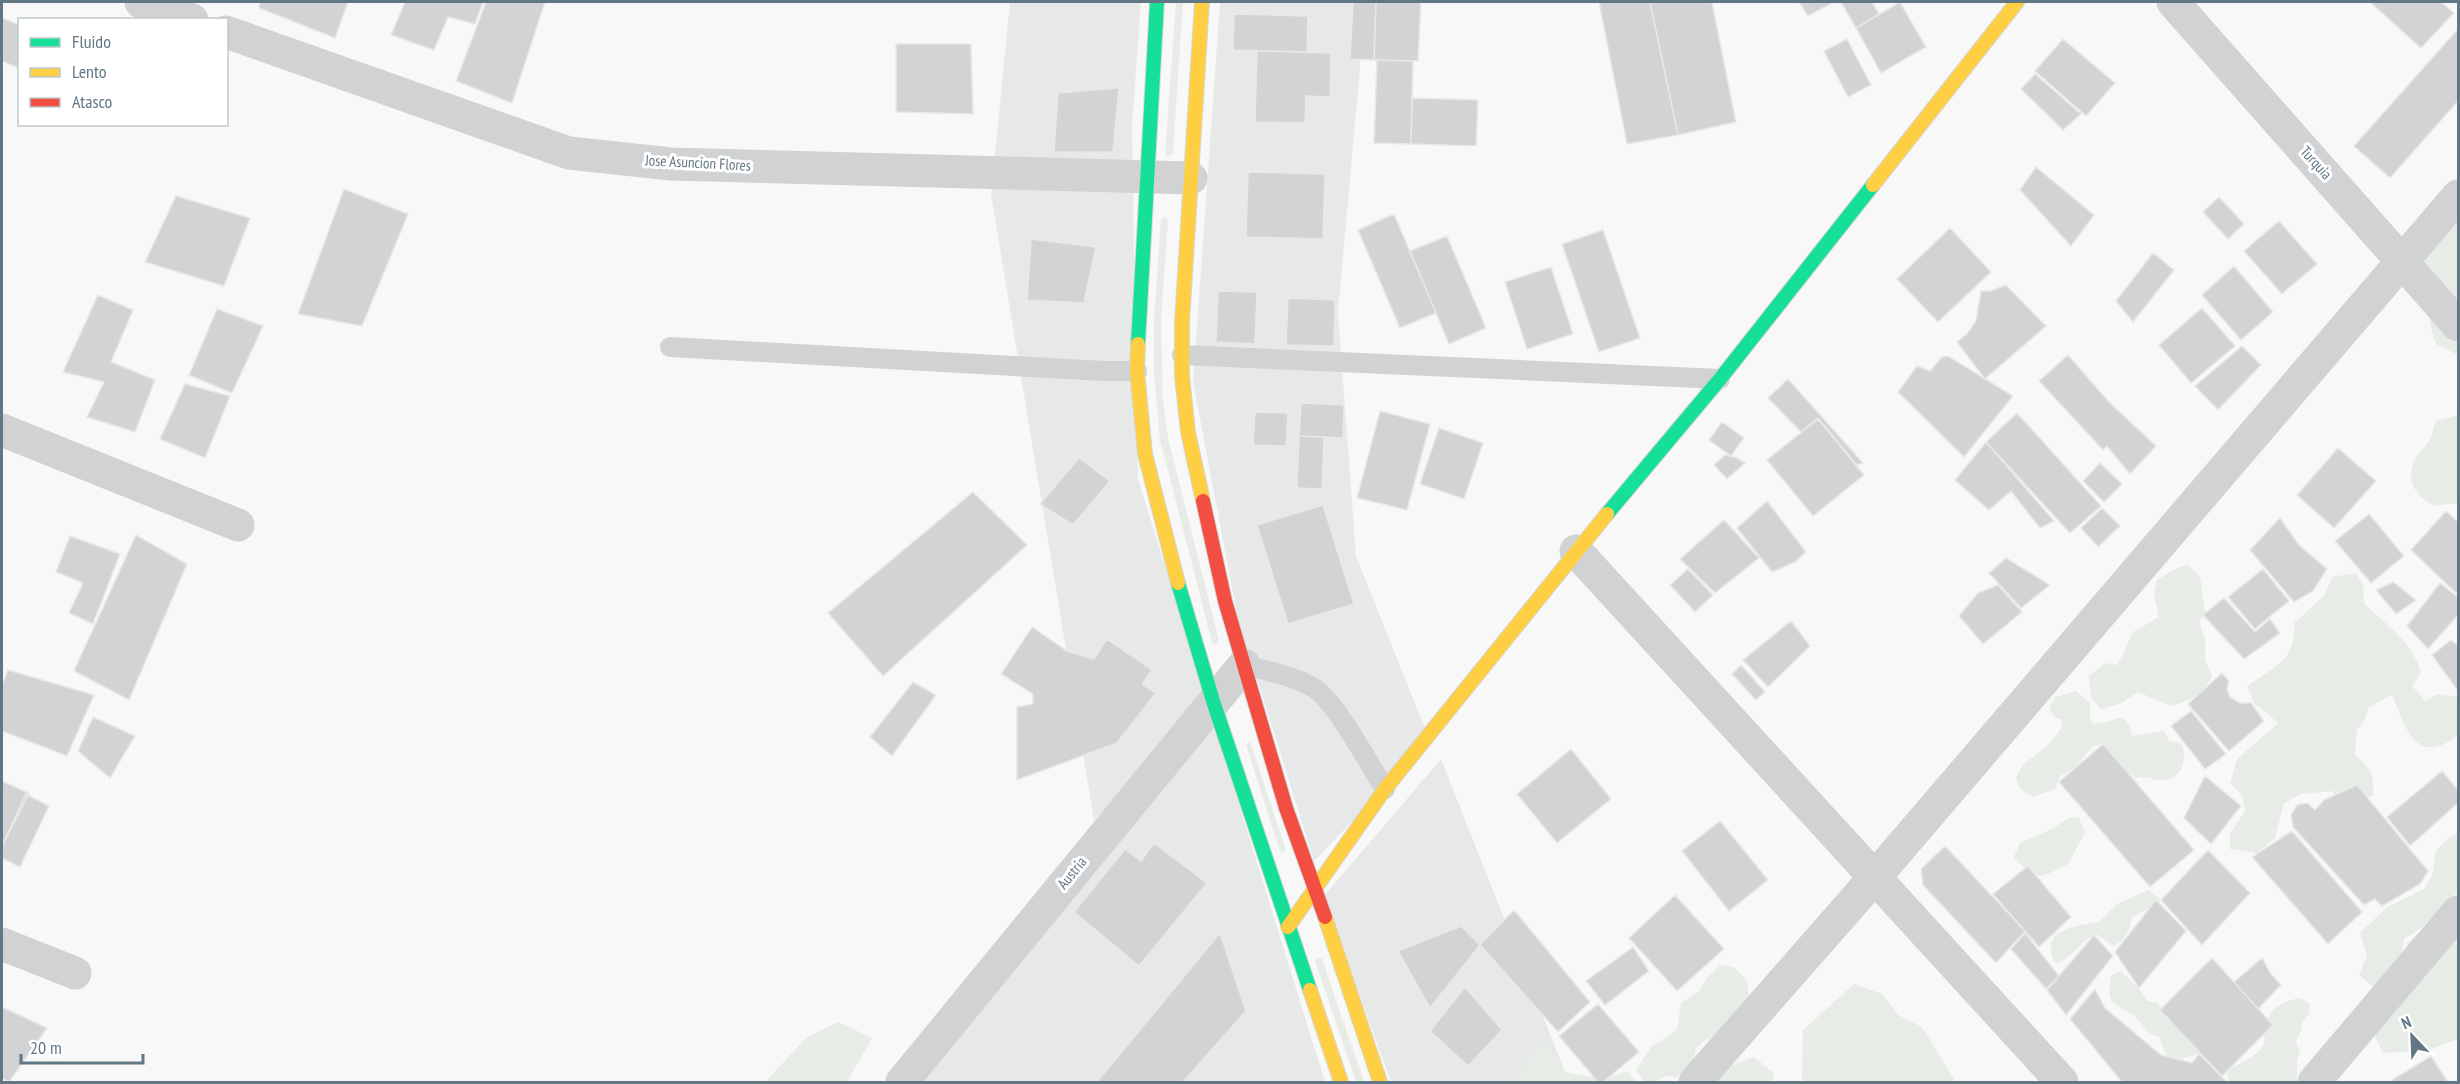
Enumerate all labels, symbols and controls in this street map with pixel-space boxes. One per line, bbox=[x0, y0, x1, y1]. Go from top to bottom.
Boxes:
legend bbox=[18, 18, 228, 126]
text: Fluido bbox=[72, 30, 111, 53]
text: Lento bbox=[72, 60, 107, 83]
text: Atasco bbox=[72, 90, 113, 113]
street label: Turquia bbox=[2296, 142, 2336, 183]
street label: Jose Asuncion Flores bbox=[644, 150, 751, 175]
street label: Austria bbox=[1053, 853, 1090, 893]
north arrow bbox=[2382, 1006, 2442, 1066]
text: N bbox=[2398, 1011, 2414, 1033]
scale bar bbox=[21, 1027, 142, 1065]
text: 20 m bbox=[30, 1036, 62, 1059]

